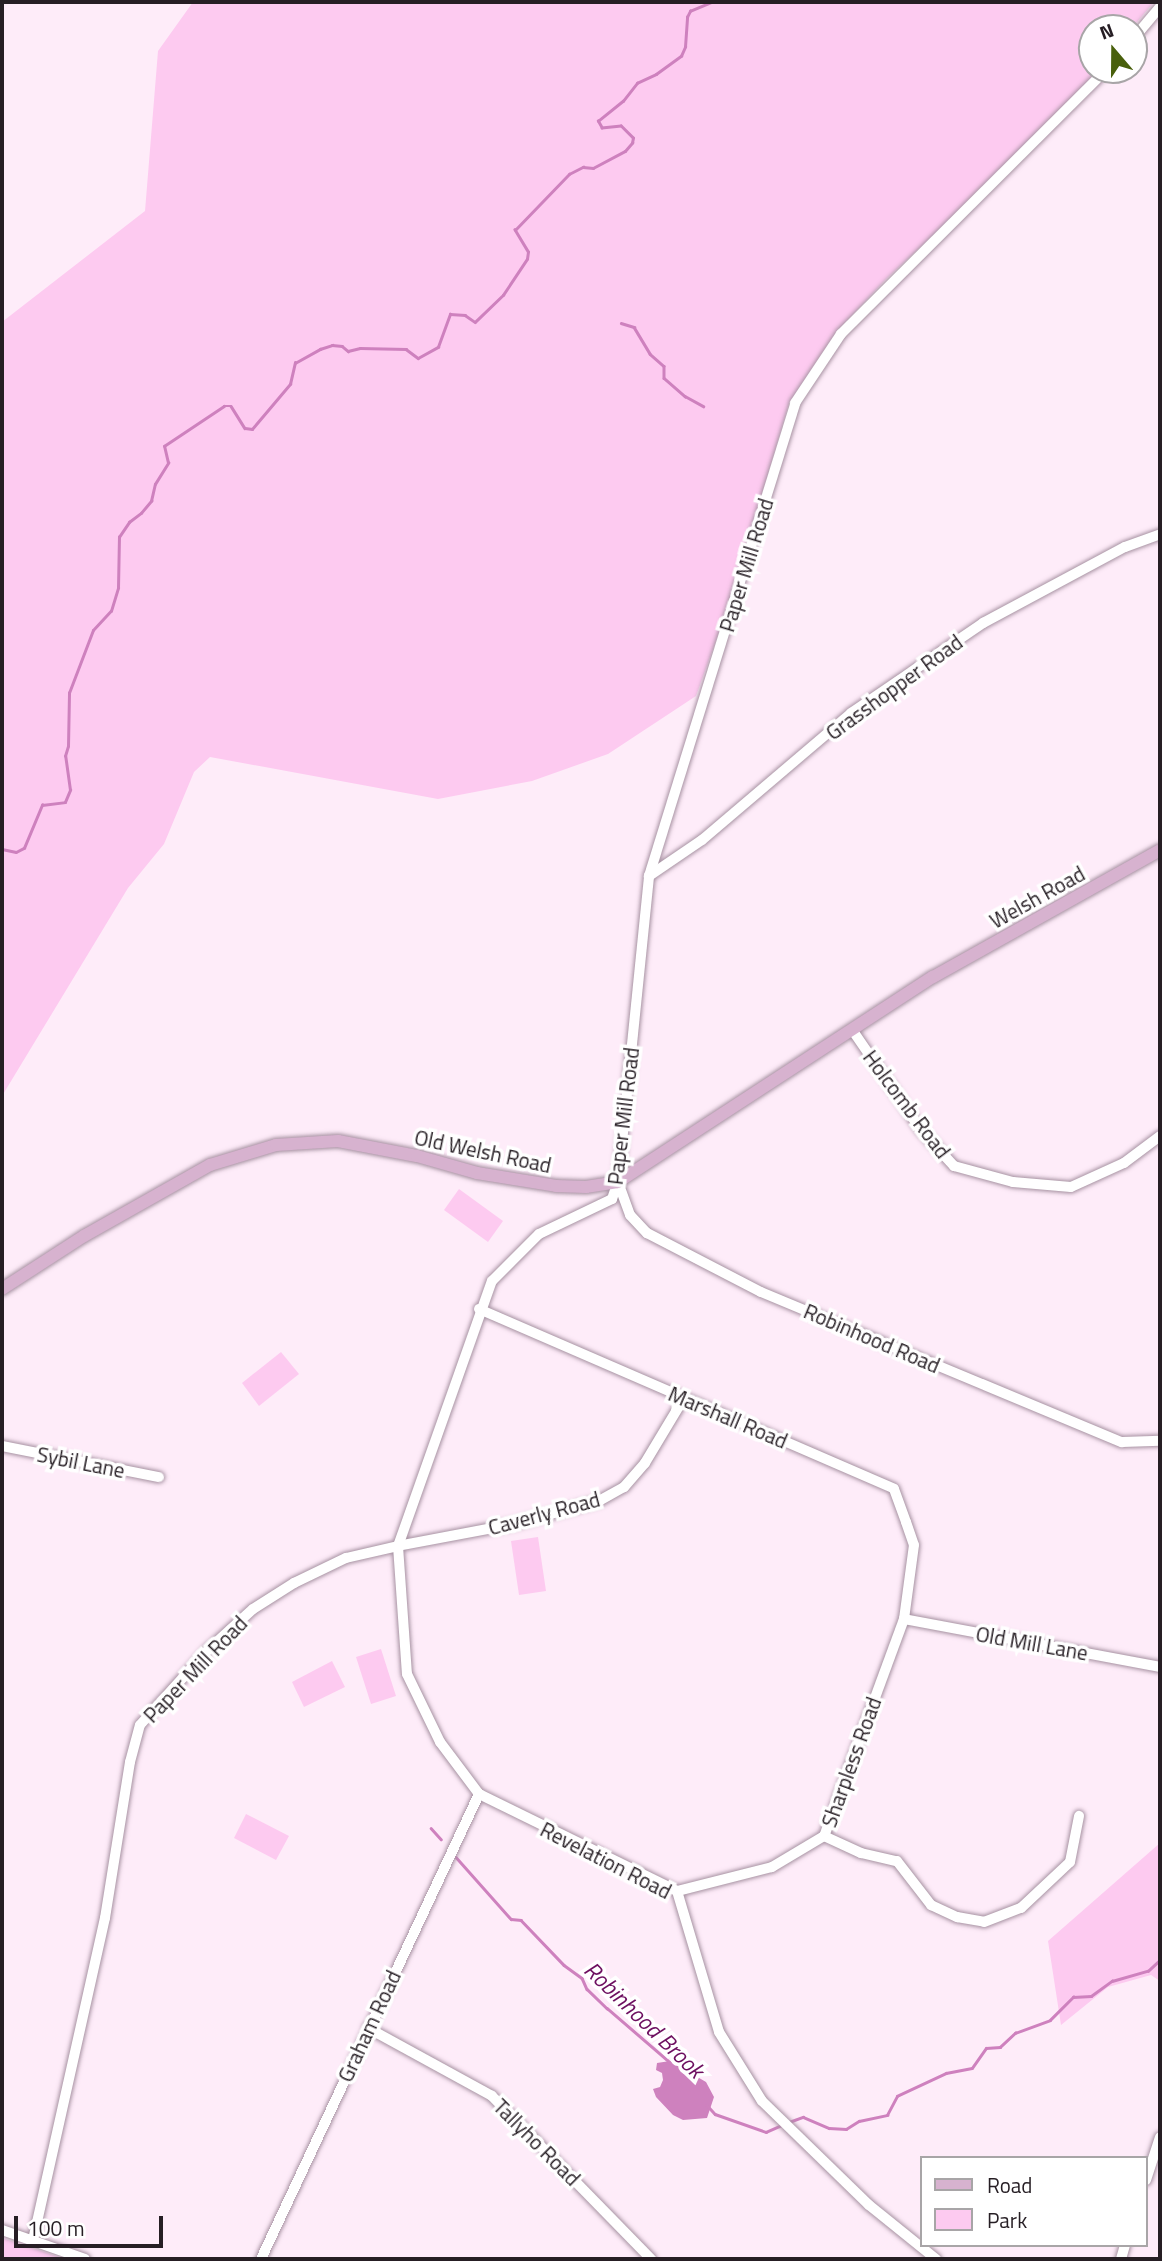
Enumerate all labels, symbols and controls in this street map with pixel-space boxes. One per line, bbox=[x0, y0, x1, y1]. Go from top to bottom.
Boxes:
north arrow bbox=[1078, 14, 1148, 84]
text: N bbox=[1095, 15, 1117, 47]
street label: Paper Mill Road bbox=[714, 495, 778, 635]
street label: Grasshopper Road bbox=[821, 629, 967, 745]
street label: Welsh Road bbox=[985, 861, 1089, 933]
street label: Holcomb Road bbox=[858, 1045, 956, 1163]
street label: Paper Mill Road bbox=[602, 1046, 644, 1186]
street label: Old Welsh Road bbox=[412, 1124, 554, 1178]
street label: Robinhood Road bbox=[800, 1298, 944, 1378]
street label: Marshall Road bbox=[665, 1381, 791, 1453]
street label: Sybil Lane bbox=[35, 1441, 127, 1483]
street label: Caverly Road bbox=[485, 1486, 603, 1540]
street label: Paper Mill Road bbox=[138, 1610, 252, 1728]
street label: Old Mill Lane bbox=[974, 1621, 1090, 1665]
street label: Sharpless Road bbox=[816, 1694, 886, 1830]
street label: Revelation Road bbox=[536, 1816, 676, 1904]
water label: Robinhood Brook bbox=[578, 1956, 710, 2084]
street label: Graham Road bbox=[332, 1966, 406, 2086]
street label: Tallyho Road bbox=[488, 2093, 586, 2191]
legend bbox=[920, 2156, 1148, 2247]
text: Road bbox=[987, 2169, 1032, 2201]
scale bar bbox=[18, 2202, 166, 2246]
text: Park bbox=[987, 2204, 1027, 2236]
text: 100 m bbox=[27, 2212, 84, 2244]

